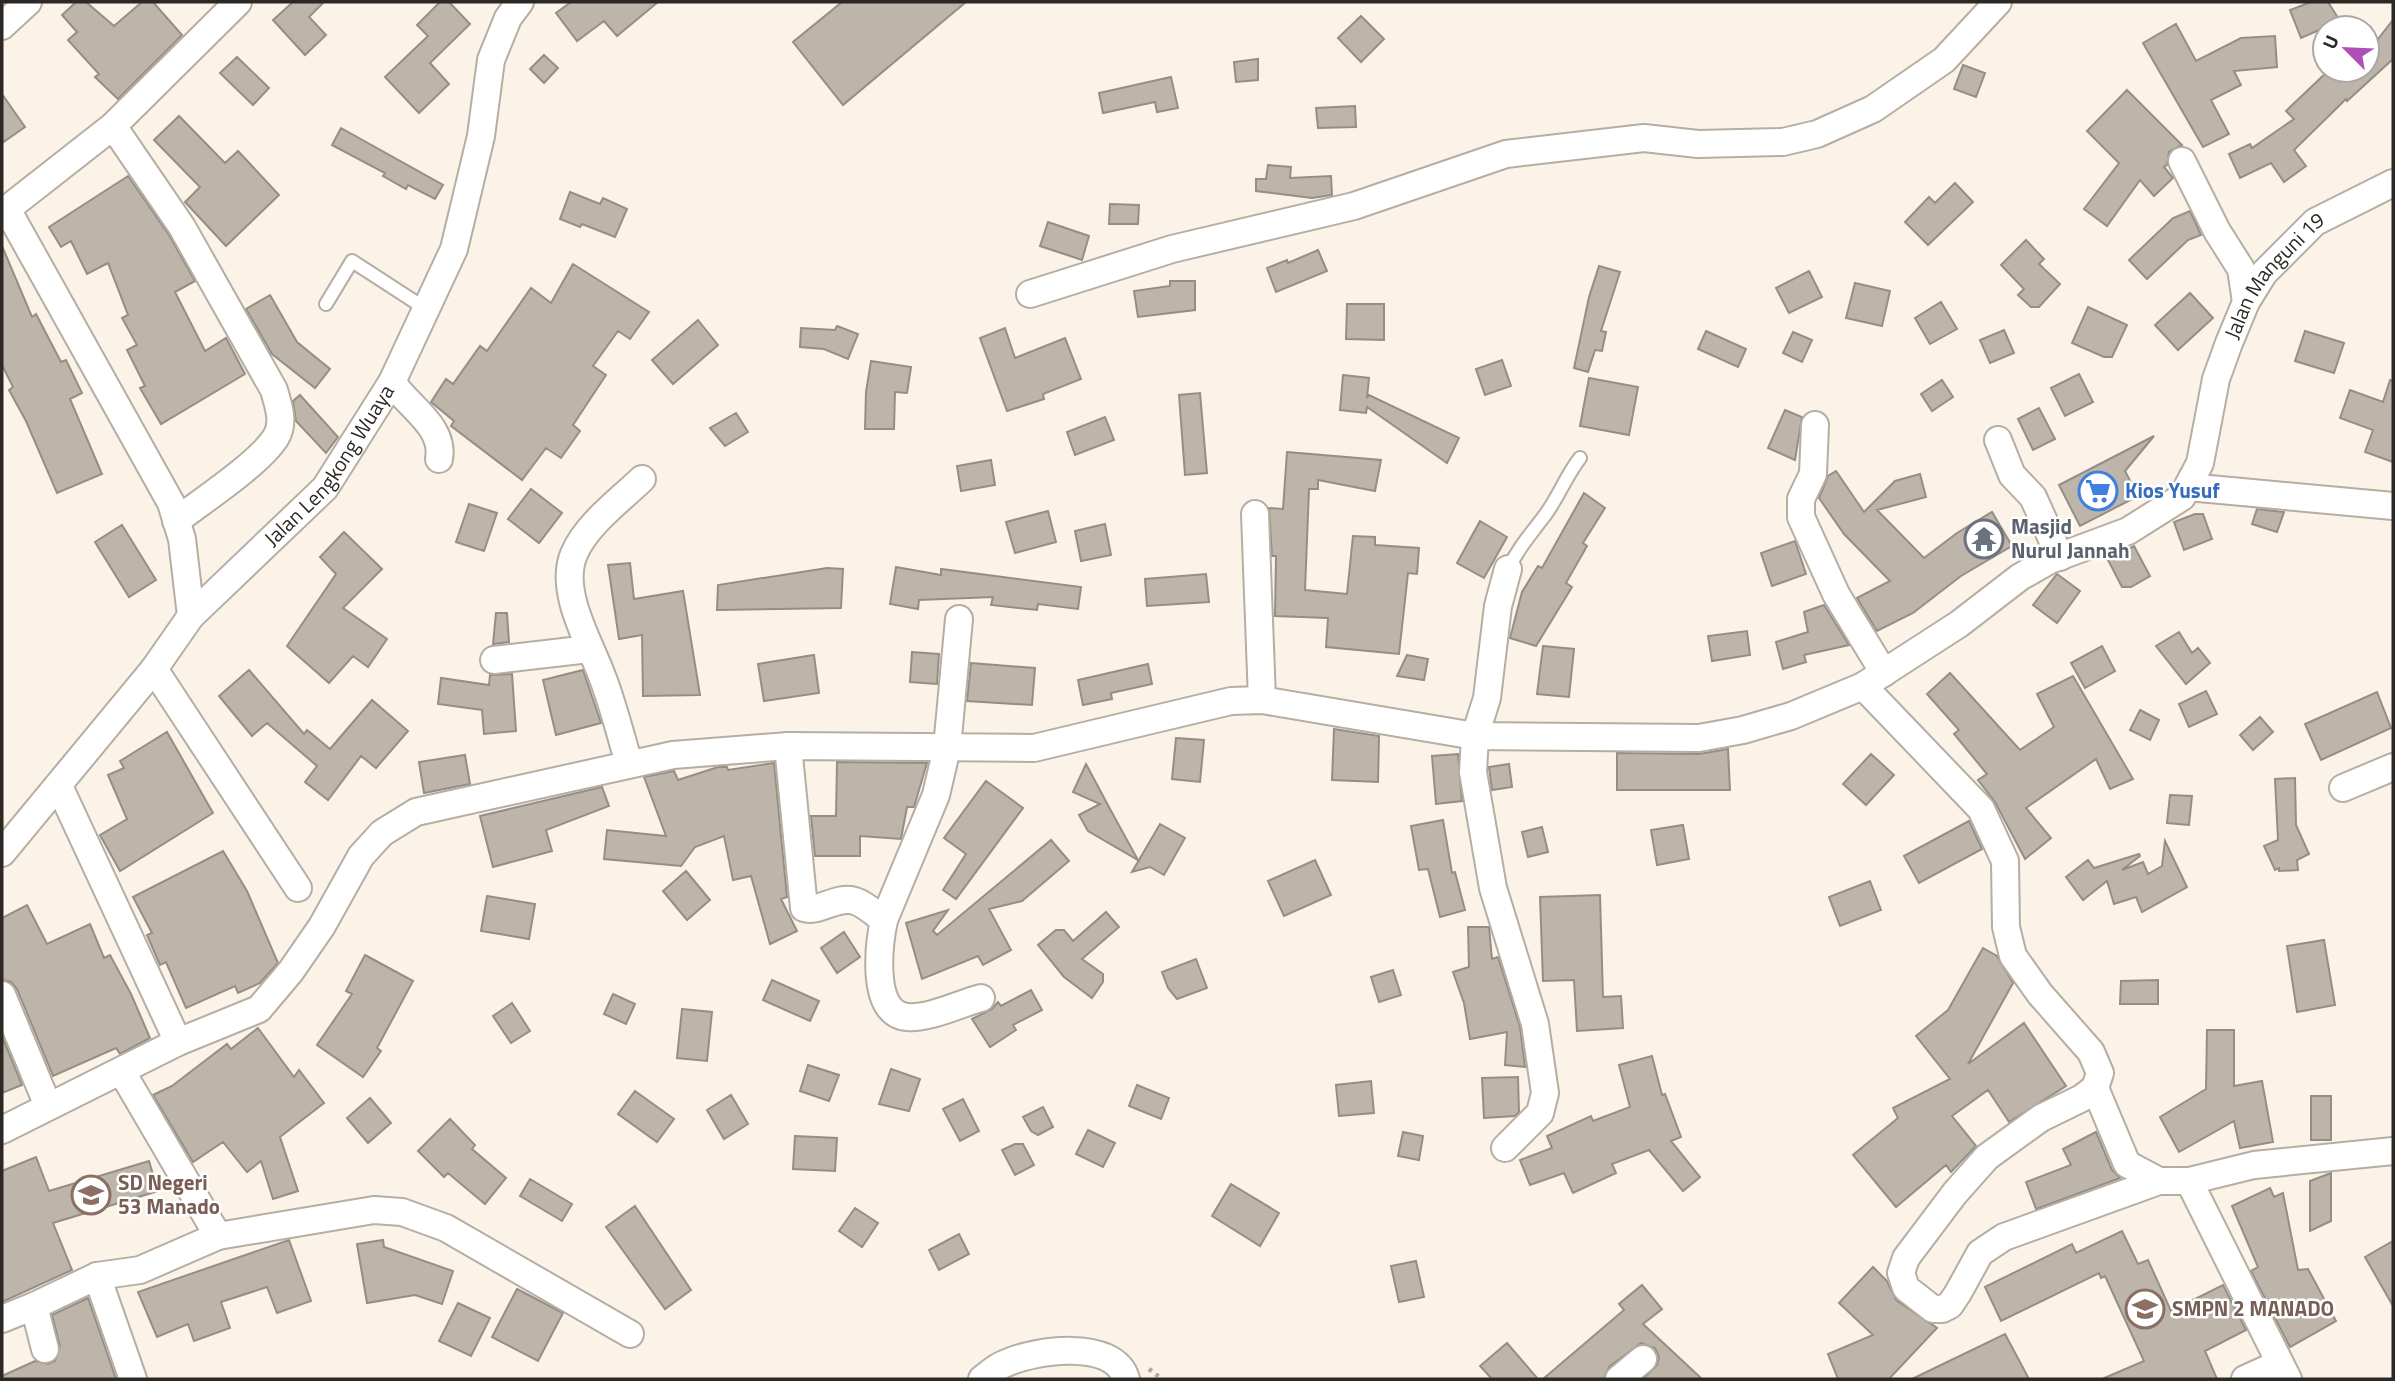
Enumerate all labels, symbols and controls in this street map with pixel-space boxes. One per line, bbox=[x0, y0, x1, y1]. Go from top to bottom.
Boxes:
north arrow bbox=[2311, 14, 2381, 84]
text: U bbox=[2314, 30, 2346, 53]
street label: Jalan Manguni 19 bbox=[2215, 203, 2329, 344]
street label: Jalan Lengkong Wuaya bbox=[256, 377, 402, 553]
supermarket icon: Kios Yusuf bbox=[2077, 470, 2119, 512]
place label: Kios Yusuf bbox=[2125, 474, 2220, 506]
place label: Masjid Nurul Jannah bbox=[2011, 510, 2130, 566]
temple icon: Masjid Nurul Jannah bbox=[1963, 518, 2005, 560]
place label: SD Negeri 53 Manado bbox=[118, 1166, 220, 1222]
school or university icon: SD Negeri 53 Manado bbox=[70, 1174, 112, 1216]
school or university icon: SMPN 2 MANADO bbox=[2124, 1288, 2166, 1330]
place label: SMPN 2 MANADO bbox=[2172, 1292, 2334, 1324]

